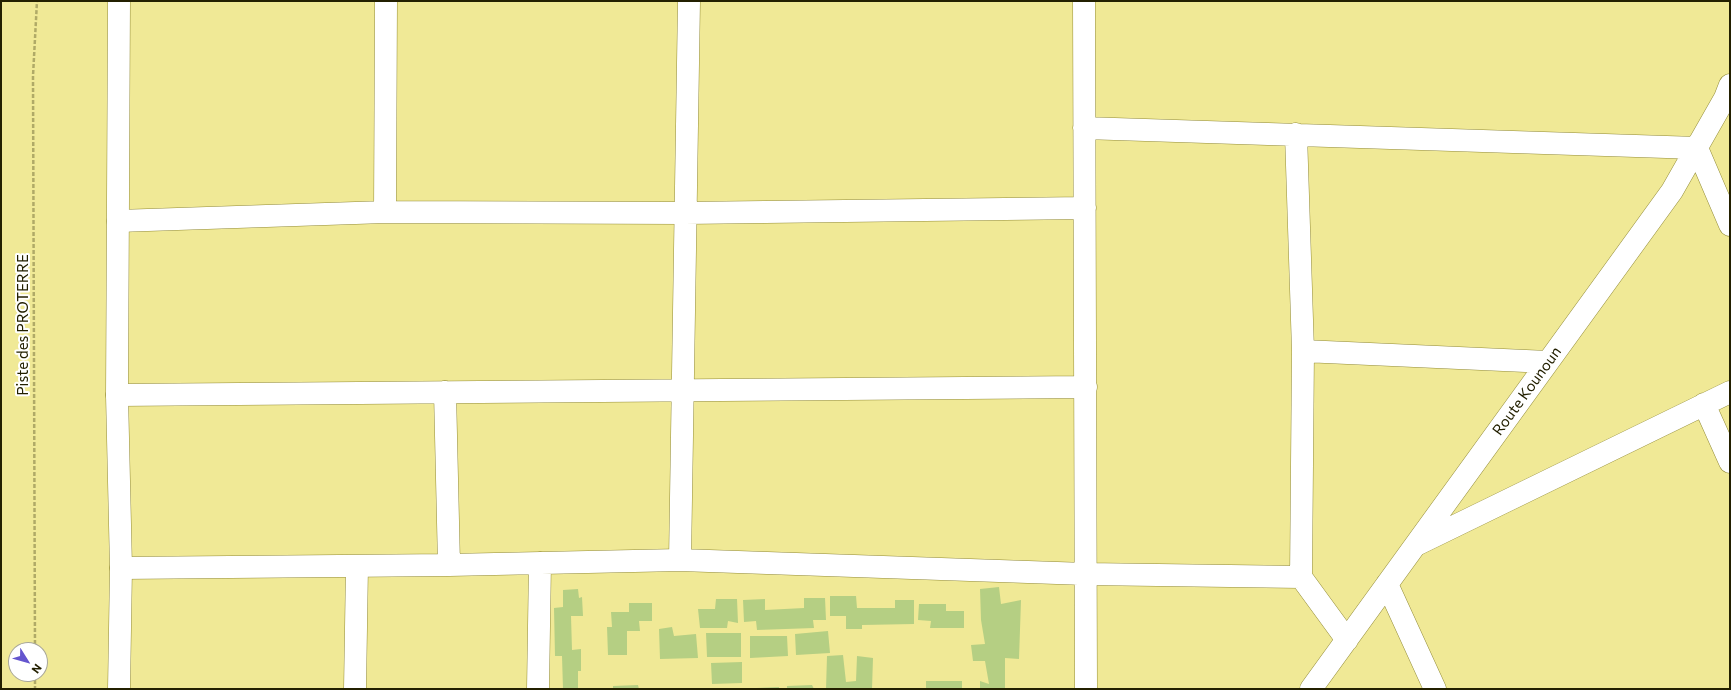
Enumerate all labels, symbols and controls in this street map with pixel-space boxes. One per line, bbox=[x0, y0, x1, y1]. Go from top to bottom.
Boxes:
street label: Piste des PROTERRE bbox=[14, 254, 32, 396]
street label: Route Kounoun bbox=[1489, 343, 1565, 439]
north arrow bbox=[8, 642, 48, 682]
text: N bbox=[30, 662, 45, 676]

